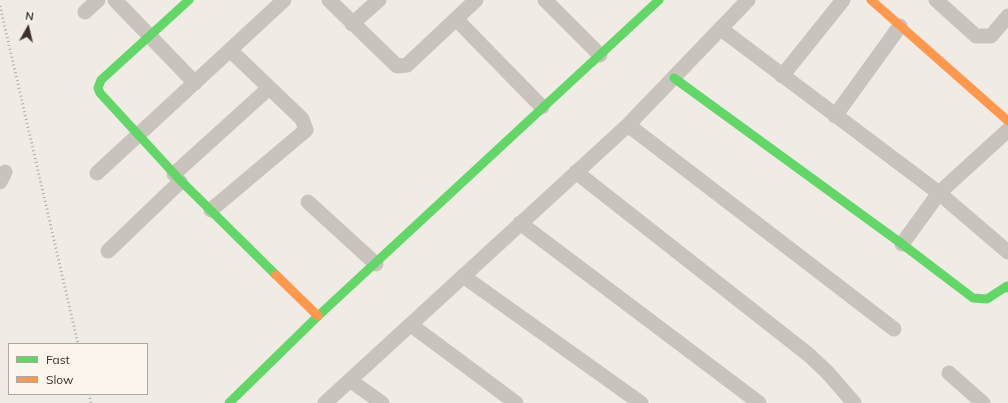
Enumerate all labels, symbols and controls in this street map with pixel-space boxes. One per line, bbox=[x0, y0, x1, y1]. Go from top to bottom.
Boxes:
north arrow bbox=[8, 8, 48, 48]
text: N bbox=[25, 9, 35, 24]
legend bbox=[8, 343, 148, 395]
text: Fast bbox=[46, 352, 70, 367]
text: Slow bbox=[46, 372, 74, 387]

